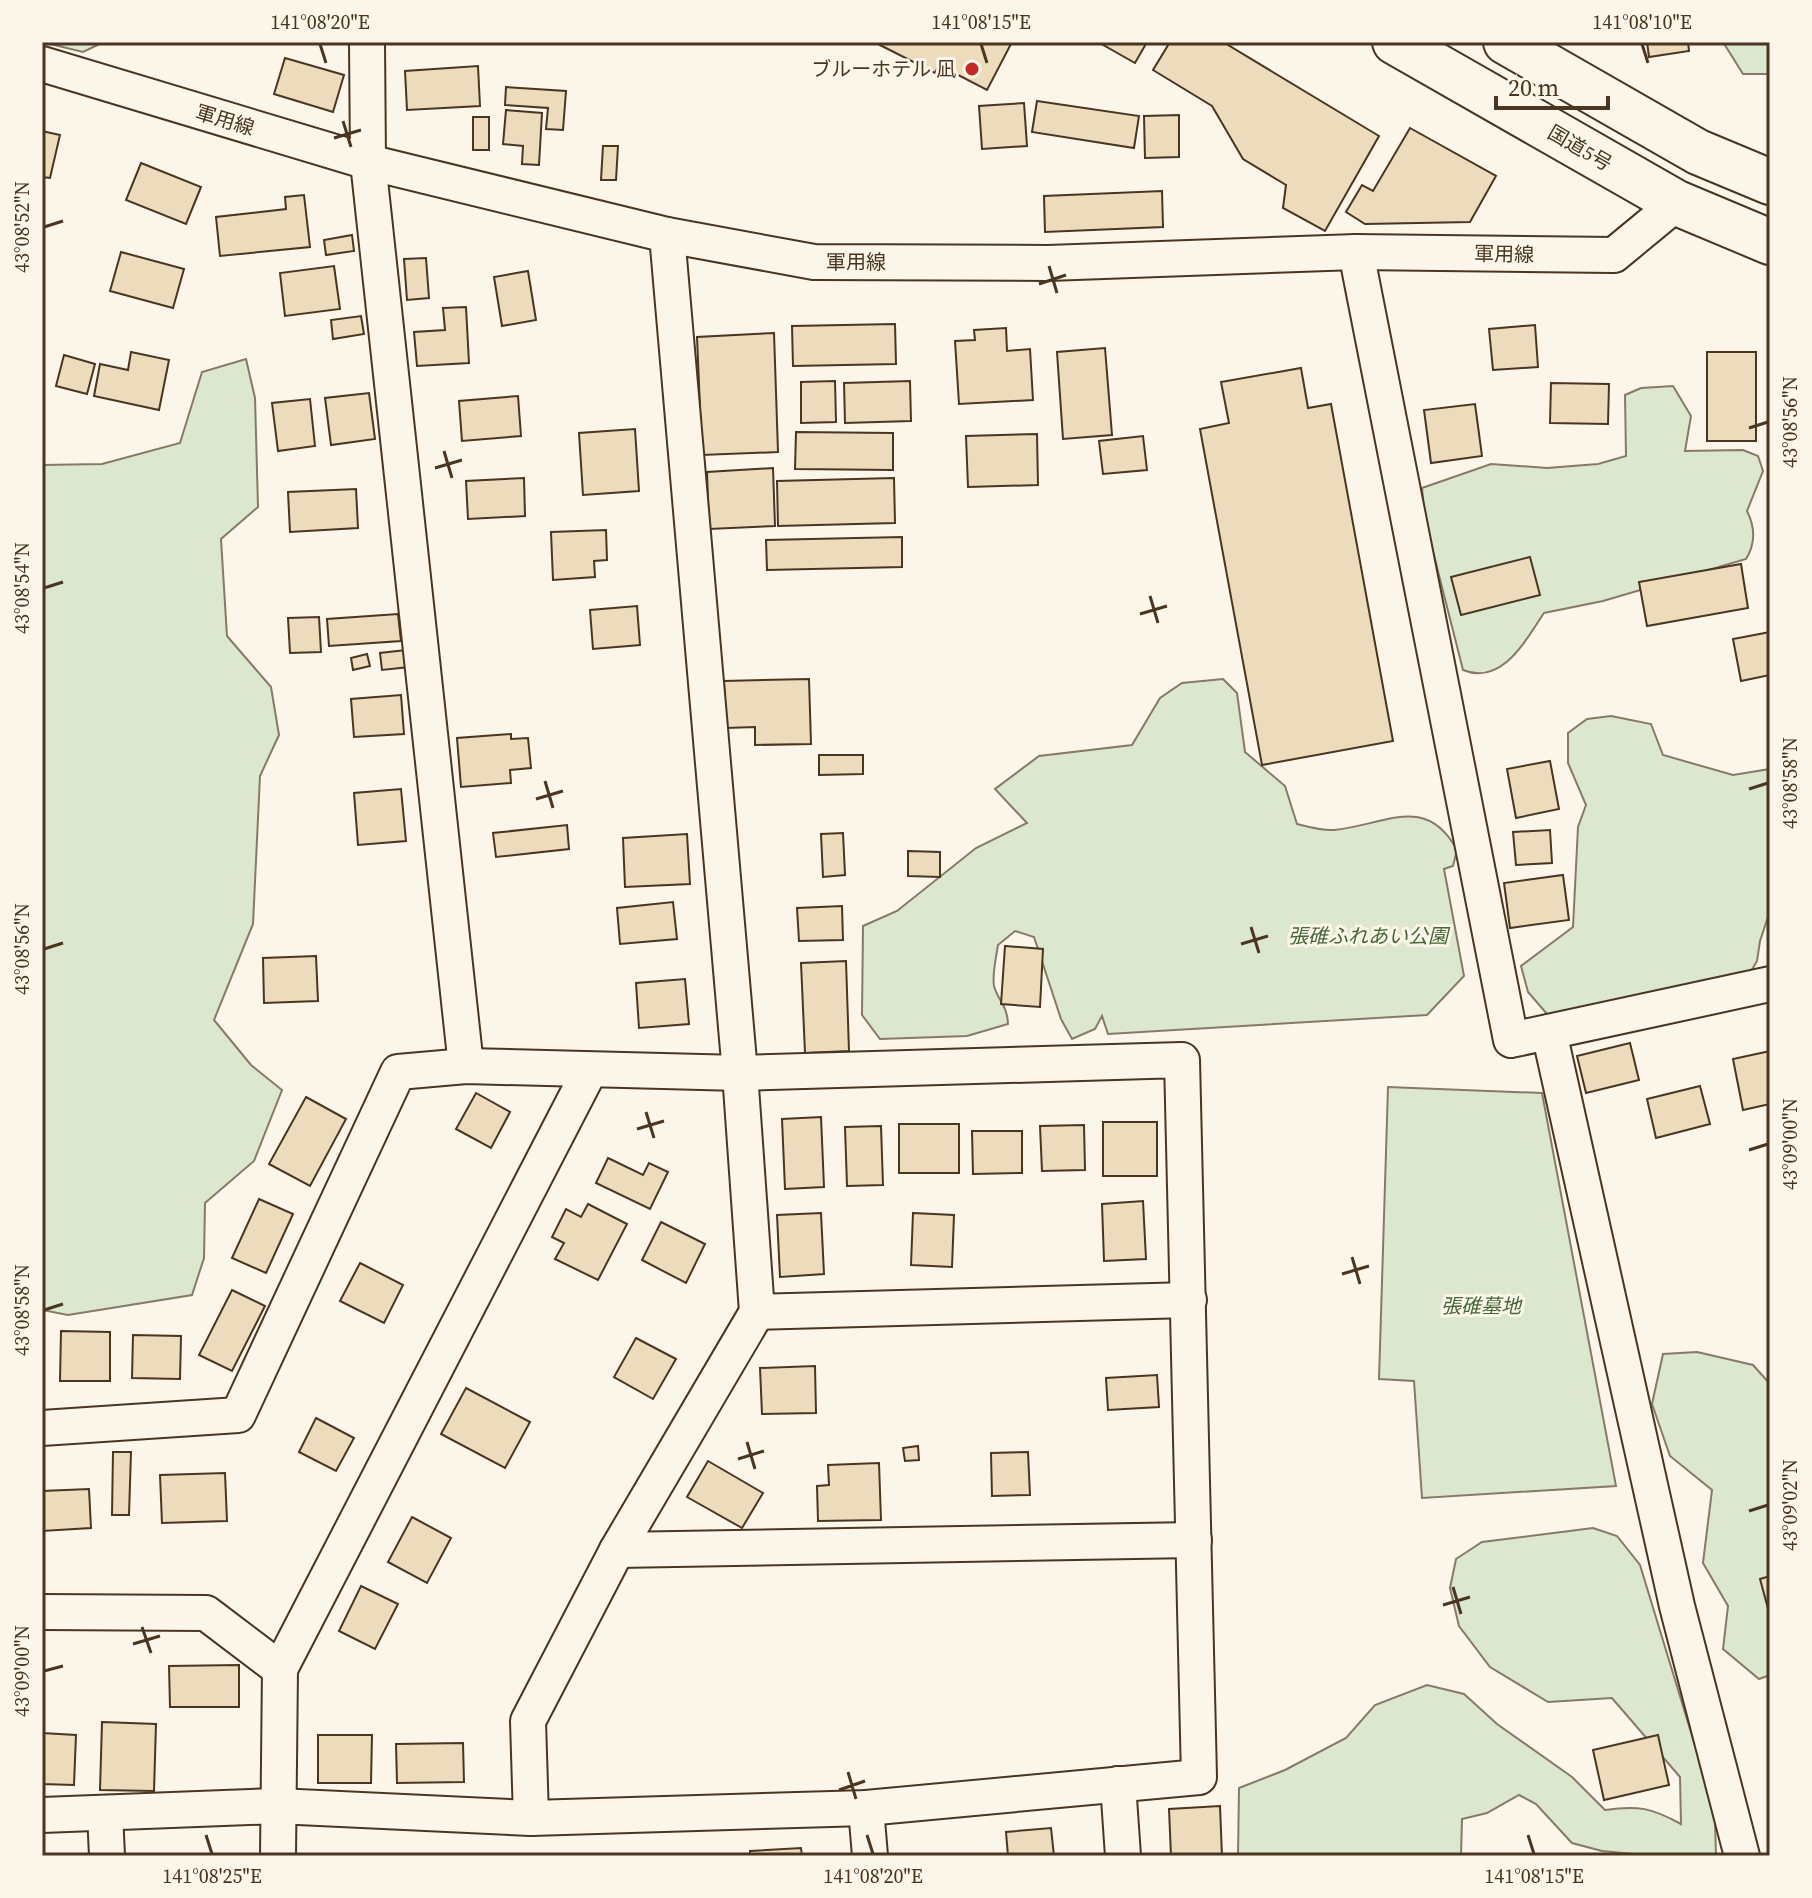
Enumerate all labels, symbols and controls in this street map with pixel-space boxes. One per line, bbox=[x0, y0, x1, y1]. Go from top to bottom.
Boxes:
text: 141°08'20"E bbox=[270, 8, 370, 36]
text: 141°08'15"E bbox=[931, 8, 1031, 36]
text: 141°08'10"E bbox=[1592, 8, 1692, 36]
place label: ブルーホテル 凪 bbox=[811, 55, 956, 83]
marker: ブルーホテル 凪 bbox=[963, 60, 981, 78]
scale bar bbox=[1496, 60, 1608, 110]
text: 20 m bbox=[1508, 71, 1559, 104]
street label: 軍用線 bbox=[192, 98, 258, 142]
street label: 国道5号 bbox=[1543, 118, 1617, 178]
text: 43°08'52"N bbox=[8, 181, 36, 273]
street label: 軍用線 bbox=[1474, 239, 1534, 269]
street label: 軍用線 bbox=[826, 248, 886, 276]
text: 43°08'56"N bbox=[1776, 376, 1804, 468]
text: 43°08'54"N bbox=[8, 542, 36, 634]
text: 43°08'58"N bbox=[1776, 737, 1804, 829]
text: 43°08'56"N bbox=[8, 903, 36, 995]
park label: 張碓ふれあい公園 bbox=[1288, 922, 1451, 950]
text: 43°09'00"N bbox=[1776, 1098, 1804, 1190]
text: 43°08'58"N bbox=[8, 1264, 36, 1356]
park label: 張碓墓地 bbox=[1441, 1292, 1523, 1320]
text: 43°09'02"N bbox=[1776, 1459, 1804, 1551]
text: 43°09'00"N bbox=[8, 1625, 36, 1717]
text: 141°08'25"E bbox=[162, 1862, 262, 1890]
text: 141°08'20"E bbox=[823, 1862, 923, 1890]
text: 141°08'15"E bbox=[1484, 1862, 1584, 1890]

